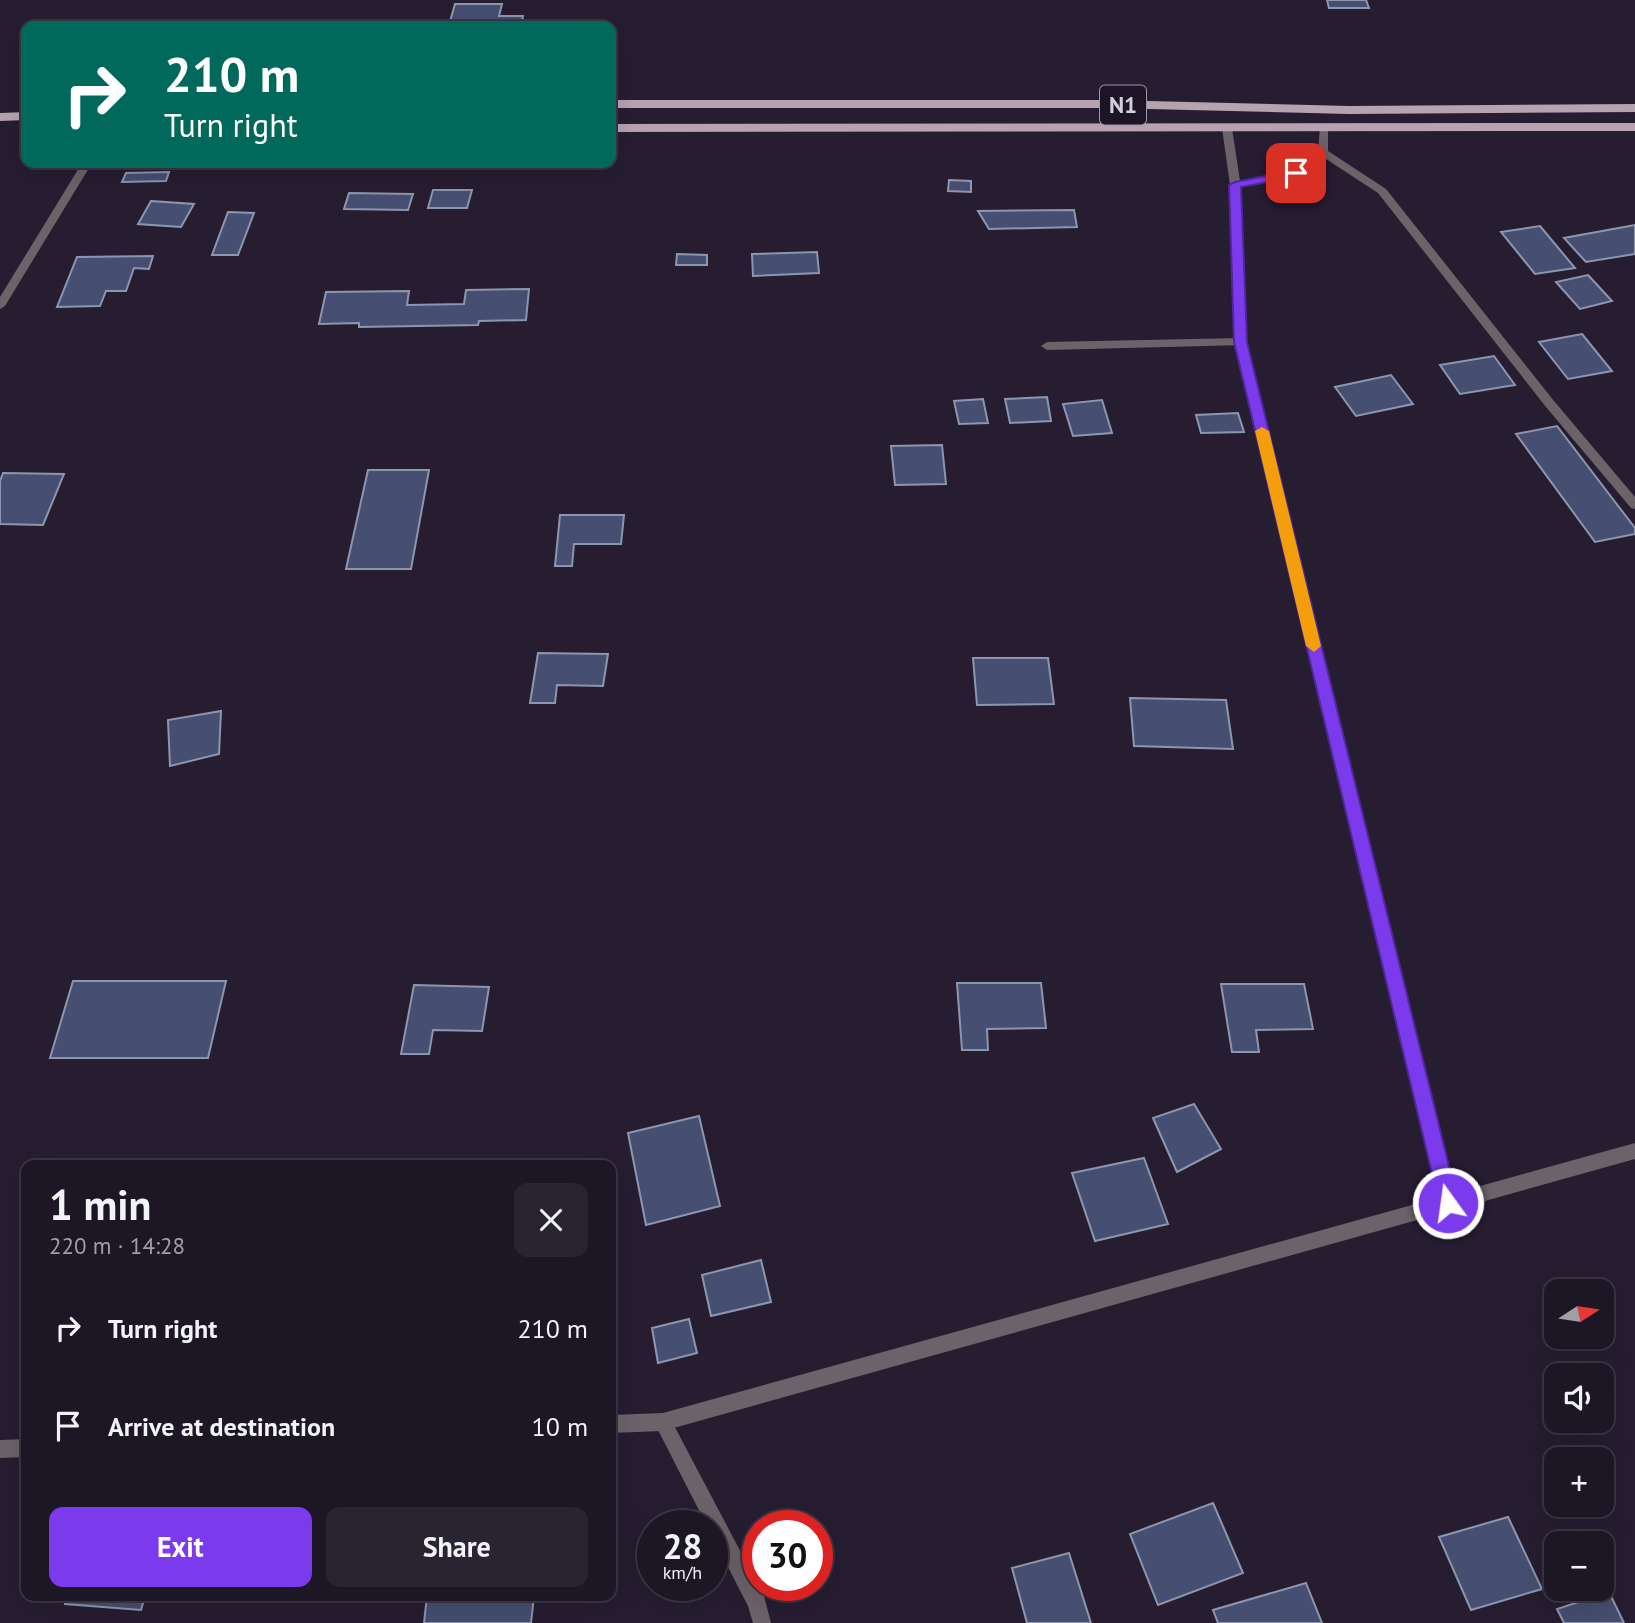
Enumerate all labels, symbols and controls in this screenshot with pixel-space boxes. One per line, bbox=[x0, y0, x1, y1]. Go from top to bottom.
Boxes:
text: 210 m bbox=[164, 42, 299, 106]
icon: right bbox=[49, 49, 140, 140]
road number: N1 bbox=[1100, 86, 1146, 124]
text: Turn right bbox=[164, 104, 298, 146]
pin bbox=[1266, 143, 1326, 203]
icon: arrive bbox=[1277, 154, 1315, 192]
position arrow bbox=[1411, 1166, 1485, 1240]
text: 1 min bbox=[49, 1177, 151, 1232]
button: close bbox=[514, 1183, 588, 1257]
text: 220 m · 14:28 bbox=[49, 1231, 185, 1260]
north arrow bbox=[1544, 1279, 1614, 1349]
map controls bbox=[1544, 1279, 1614, 1601]
icon: right bbox=[49, 1309, 87, 1347]
text: Turn right bbox=[108, 1312, 217, 1345]
text: 210 m bbox=[517, 1312, 588, 1345]
button: sound bbox=[1544, 1363, 1614, 1433]
icon: arrive bbox=[49, 1407, 87, 1445]
text: Arrive at destination bbox=[108, 1410, 335, 1443]
text: 10 m bbox=[532, 1410, 588, 1443]
button: + bbox=[1544, 1447, 1614, 1517]
button: Exit bbox=[49, 1507, 312, 1587]
button: Share bbox=[326, 1507, 588, 1587]
speed limit sign: 30 bbox=[742, 1510, 833, 1601]
text: 28 bbox=[663, 1523, 702, 1569]
button: − bbox=[1544, 1531, 1614, 1601]
text: km/h bbox=[663, 1561, 702, 1584]

